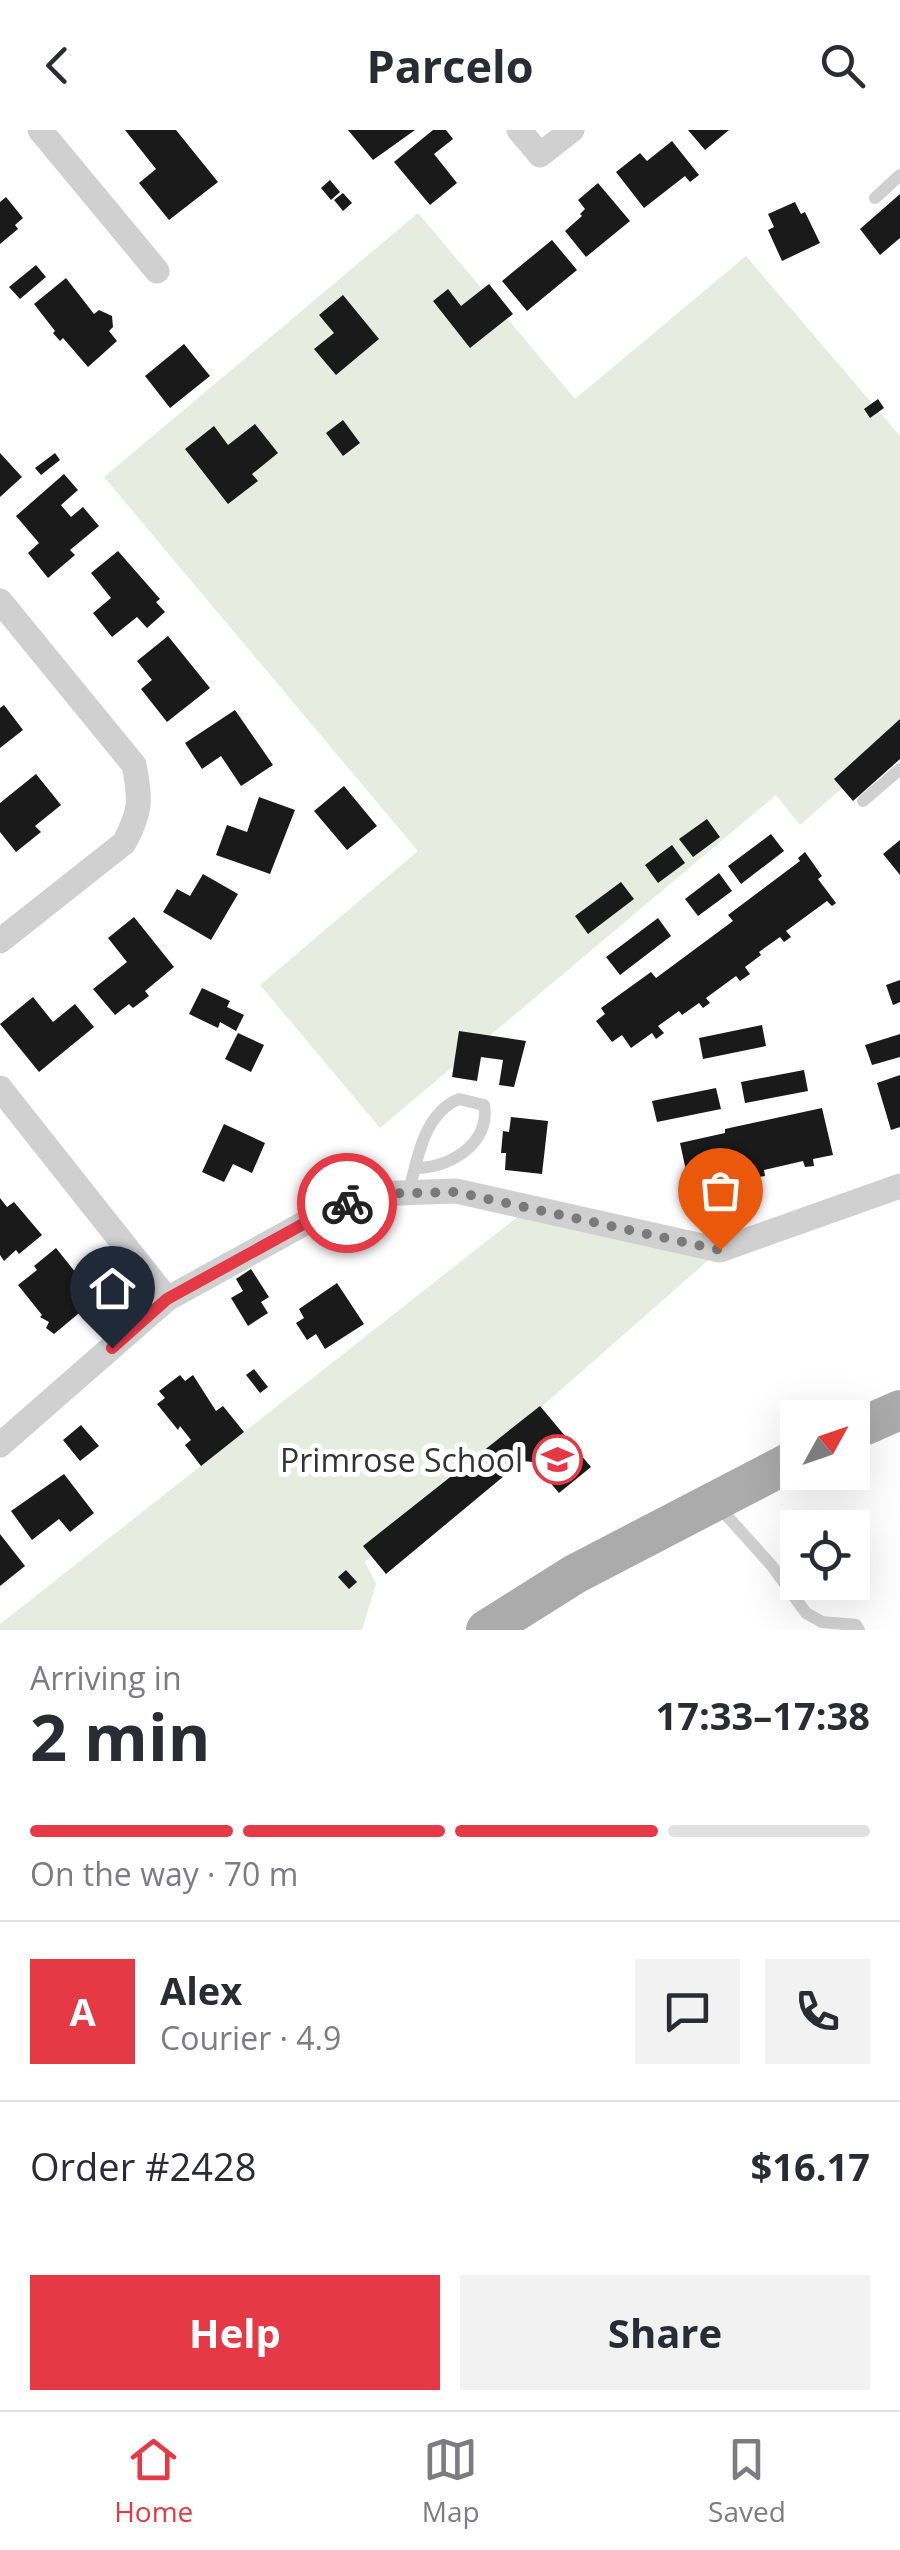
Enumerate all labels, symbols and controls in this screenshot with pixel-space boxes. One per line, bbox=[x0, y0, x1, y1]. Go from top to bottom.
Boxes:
text: Parcelo bbox=[366, 35, 534, 96]
icon: back bbox=[30, 38, 85, 93]
icon: search bbox=[815, 38, 870, 93]
pin bbox=[678, 1148, 763, 1251]
courier bbox=[297, 1153, 397, 1253]
icon: bag bbox=[693, 1163, 748, 1218]
icon: bike bbox=[320, 1176, 375, 1231]
pin bbox=[70, 1246, 155, 1349]
icon: home bbox=[85, 1261, 140, 1316]
north arrow bbox=[780, 1400, 870, 1490]
map controls bbox=[780, 1400, 870, 1600]
school or university icon: Primrose School bbox=[532, 1433, 584, 1485]
place label: Primrose School bbox=[280, 1438, 523, 1481]
button: locate bbox=[780, 1510, 870, 1600]
text: Arriving in bbox=[30, 1656, 182, 1699]
text: 17:33–17:38 bbox=[656, 1689, 870, 1741]
text: 2 min bbox=[30, 1692, 210, 1780]
text: On the way · 70 m bbox=[30, 1852, 298, 1895]
button: chat bbox=[635, 1959, 740, 2064]
button: phone bbox=[765, 1959, 870, 2064]
text: Alex bbox=[160, 1964, 242, 2016]
text: A bbox=[69, 1985, 96, 2037]
text: Courier · 4.9 bbox=[160, 2016, 341, 2059]
text: Order #2428 bbox=[30, 2140, 257, 2192]
text: $16.17 bbox=[751, 2140, 870, 2192]
button: Help bbox=[30, 2275, 440, 2390]
button: Share bbox=[460, 2275, 870, 2390]
tab: Home bbox=[114, 2432, 193, 2530]
tab: Map bbox=[422, 2432, 480, 2530]
tab: Saved bbox=[708, 2432, 786, 2530]

